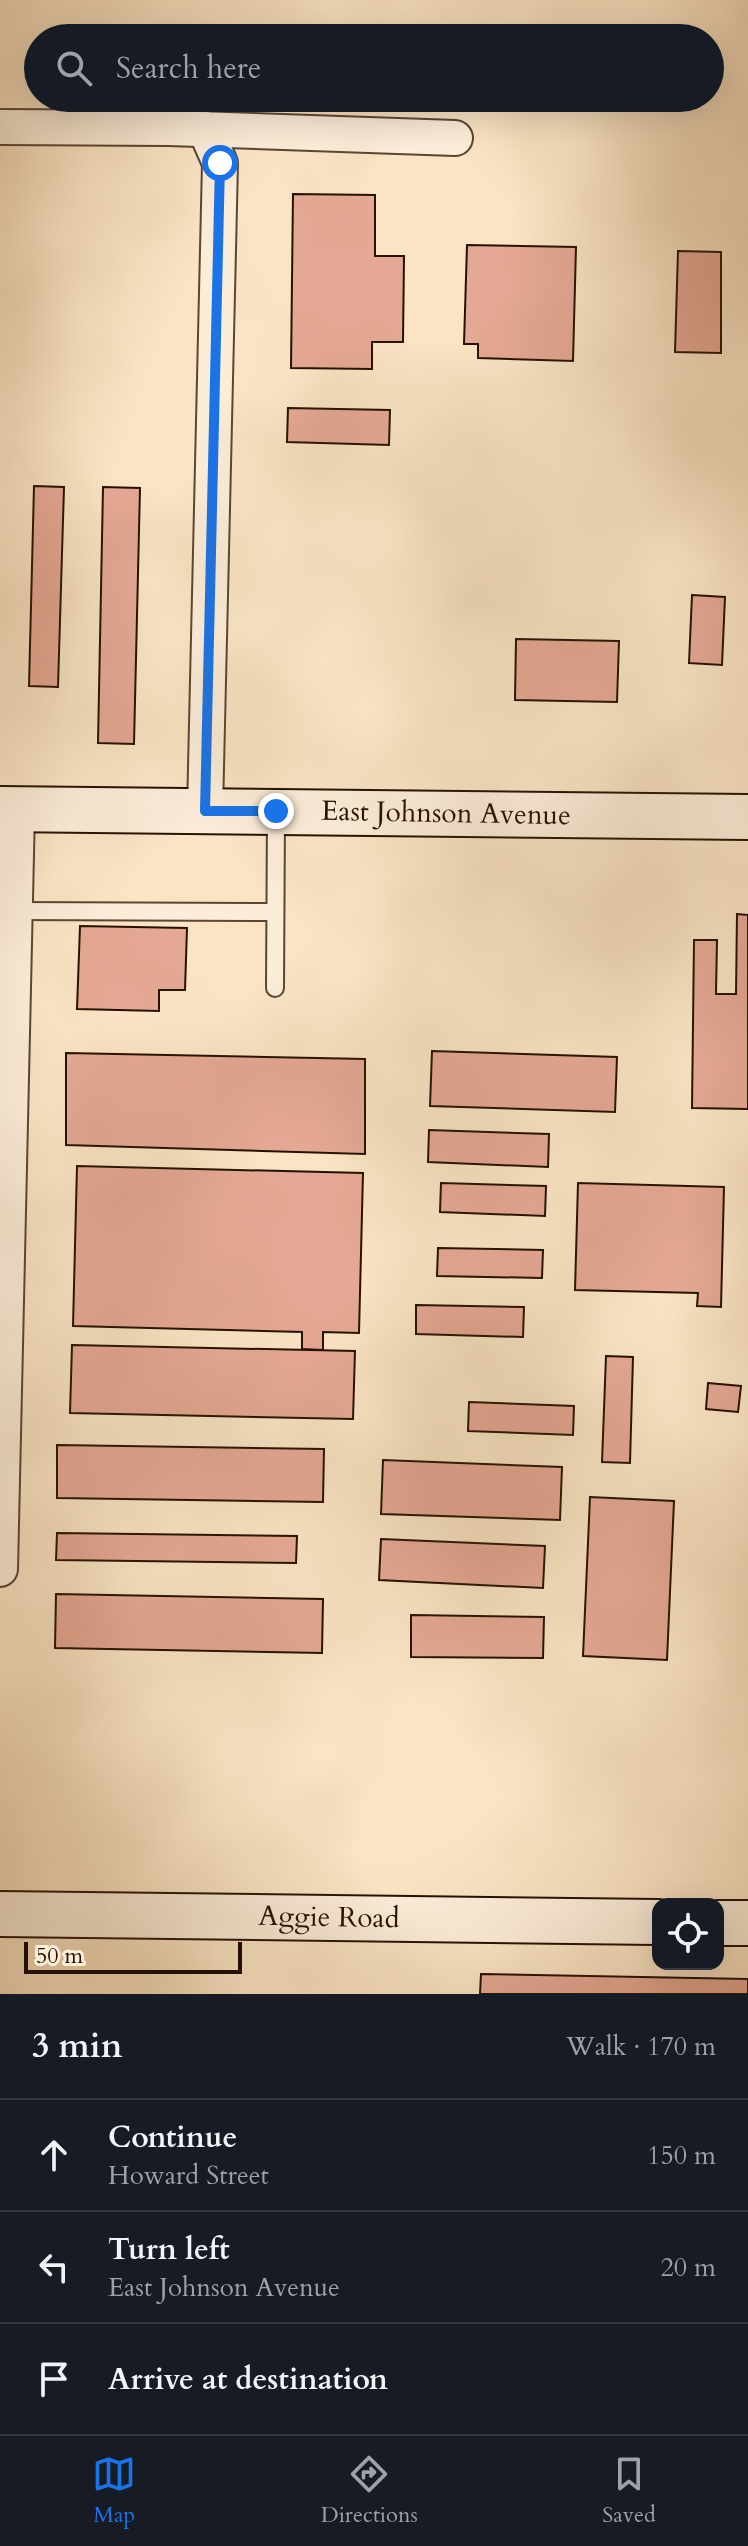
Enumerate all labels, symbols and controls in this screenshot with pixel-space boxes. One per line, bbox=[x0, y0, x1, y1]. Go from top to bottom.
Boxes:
search box bbox=[24, 24, 724, 112]
icon: search bbox=[52, 46, 96, 90]
text: Search here bbox=[116, 48, 261, 89]
route start bbox=[202, 145, 238, 181]
street label: East Johnson Avenue bbox=[321, 792, 571, 834]
route end bbox=[258, 793, 294, 829]
street label: Aggie Road bbox=[258, 1897, 400, 1937]
map controls bbox=[652, 1898, 724, 1970]
button: locate bbox=[652, 1898, 724, 1970]
scale bar bbox=[24, 1938, 242, 1974]
text: 50 m bbox=[36, 1941, 83, 1971]
text: 3 min bbox=[32, 2023, 123, 2069]
text: Walk · 170 m bbox=[566, 2029, 716, 2064]
text: Continue bbox=[108, 2117, 237, 2158]
icon: ahead bbox=[32, 2133, 76, 2177]
text: 150 m bbox=[647, 2138, 716, 2173]
text: Howard Street bbox=[108, 2158, 269, 2193]
text: Turn left bbox=[108, 2229, 230, 2270]
icon: left bbox=[32, 2245, 76, 2289]
text: 20 m bbox=[660, 2250, 716, 2285]
text: East Johnson Avenue bbox=[108, 2270, 340, 2305]
icon: arrive bbox=[32, 2357, 76, 2401]
text: Arrive at destination bbox=[108, 2359, 388, 2400]
tab: Map bbox=[92, 2452, 136, 2530]
tab: Directions bbox=[321, 2452, 418, 2530]
tab: Saved bbox=[602, 2452, 656, 2530]

